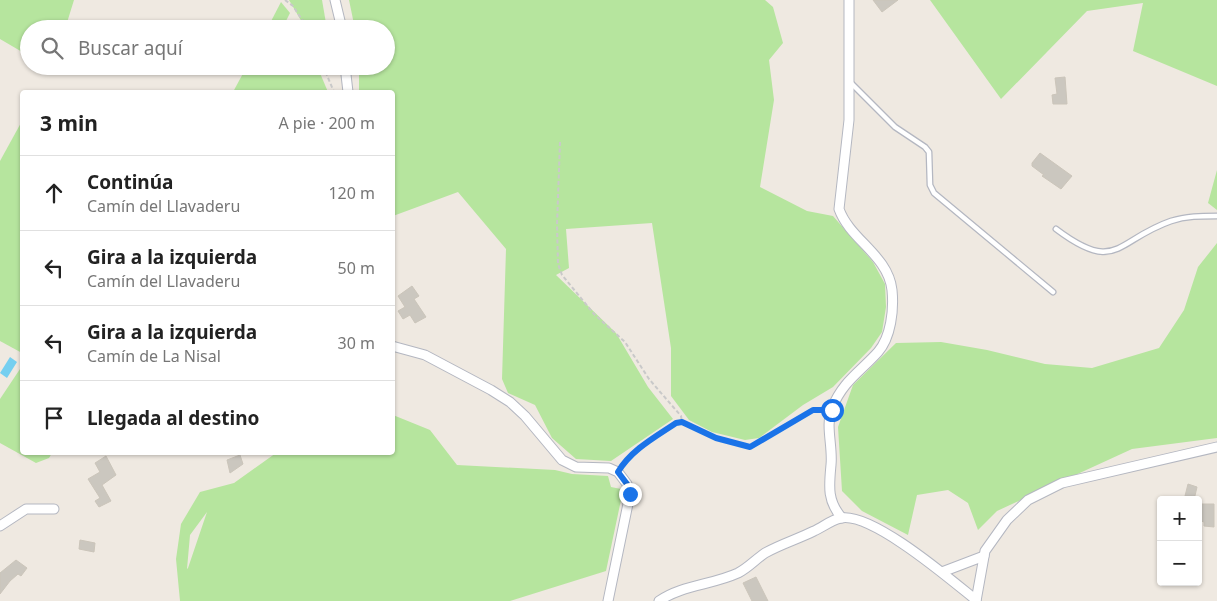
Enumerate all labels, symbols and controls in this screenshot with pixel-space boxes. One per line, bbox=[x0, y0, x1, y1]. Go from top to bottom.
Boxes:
search box bbox=[20, 20, 395, 75]
icon: search bbox=[38, 34, 66, 62]
text: Buscar aquí bbox=[78, 35, 183, 61]
text: 3 min bbox=[40, 109, 98, 137]
text: A pie · 200 m bbox=[278, 112, 375, 134]
text: Continúa bbox=[87, 169, 173, 195]
icon: ahead bbox=[40, 179, 68, 207]
text: 120 m bbox=[328, 182, 375, 204]
text: Camín del Llavaderu bbox=[87, 195, 240, 217]
text: Gira a la izquierda bbox=[87, 244, 257, 270]
icon: left bbox=[40, 254, 68, 282]
text: 50 m bbox=[338, 257, 375, 279]
text: Camín del Llavaderu bbox=[87, 270, 240, 292]
text: Gira a la izquierda bbox=[87, 319, 257, 345]
icon: left bbox=[40, 329, 68, 357]
text: 30 m bbox=[338, 332, 375, 354]
text: Camín de La Nisal bbox=[87, 345, 221, 367]
route start bbox=[821, 399, 844, 422]
icon: arrive bbox=[40, 404, 68, 432]
text: Llegada al destino bbox=[87, 405, 259, 431]
route end bbox=[619, 483, 642, 506]
map controls bbox=[1157, 496, 1202, 586]
button: + bbox=[1157, 496, 1202, 541]
button: − bbox=[1157, 541, 1202, 586]

